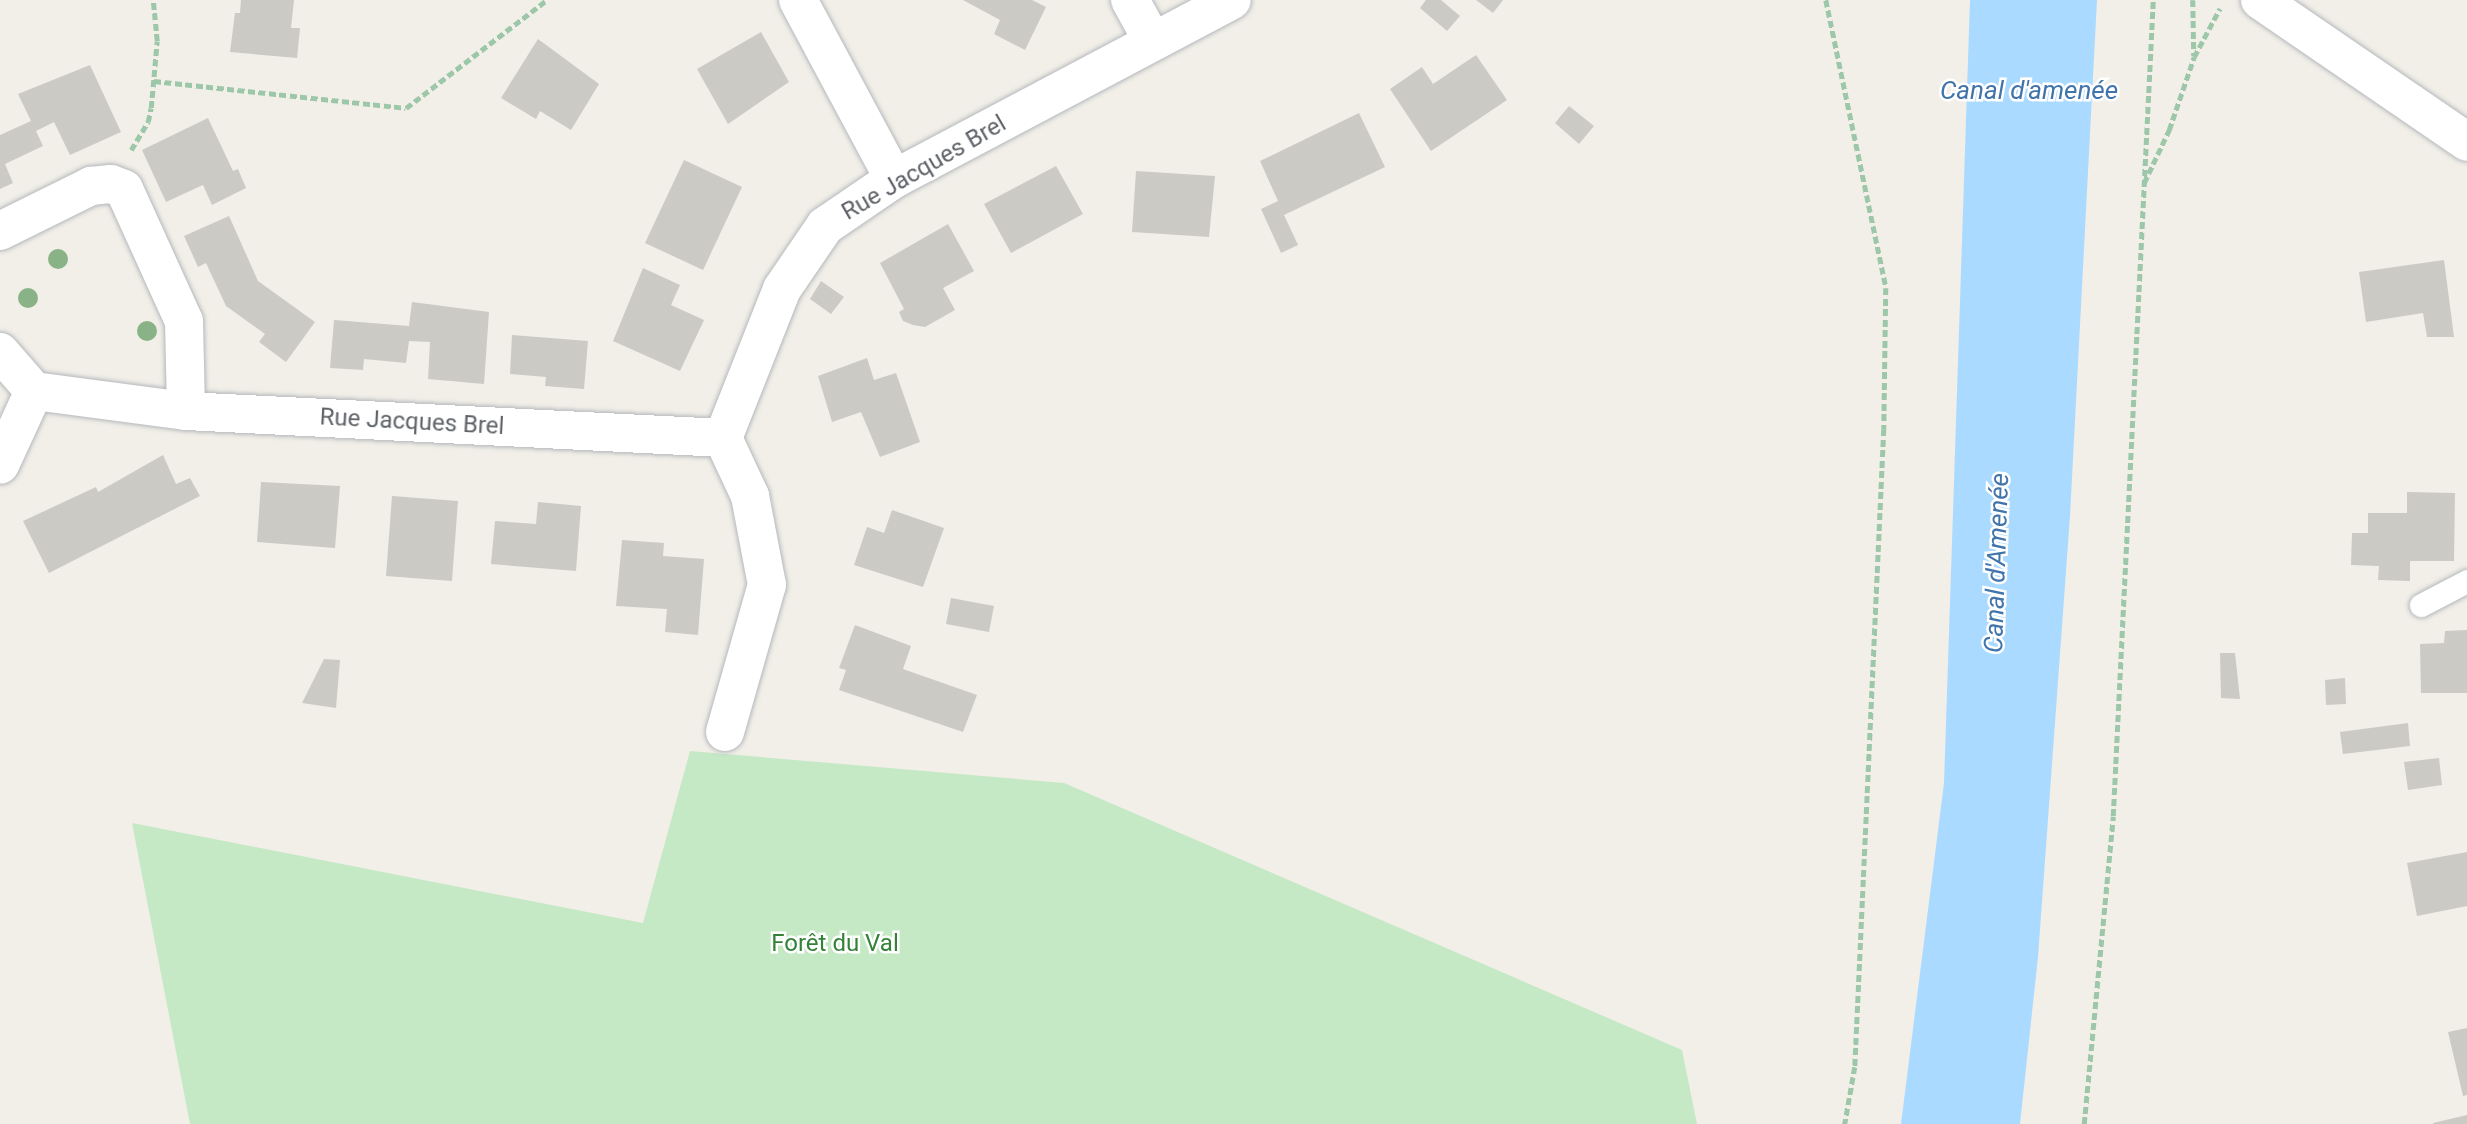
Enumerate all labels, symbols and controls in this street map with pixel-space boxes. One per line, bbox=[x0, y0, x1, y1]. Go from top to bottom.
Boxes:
water label: Canal d'amenée bbox=[1940, 75, 2118, 107]
street label: Rue Jacques Brel bbox=[837, 109, 1011, 227]
street label: Rue Jacques Brel bbox=[319, 403, 505, 441]
water label: Canal d'Amenée bbox=[1978, 473, 2016, 653]
park label: Forêt du Val bbox=[771, 930, 899, 958]

